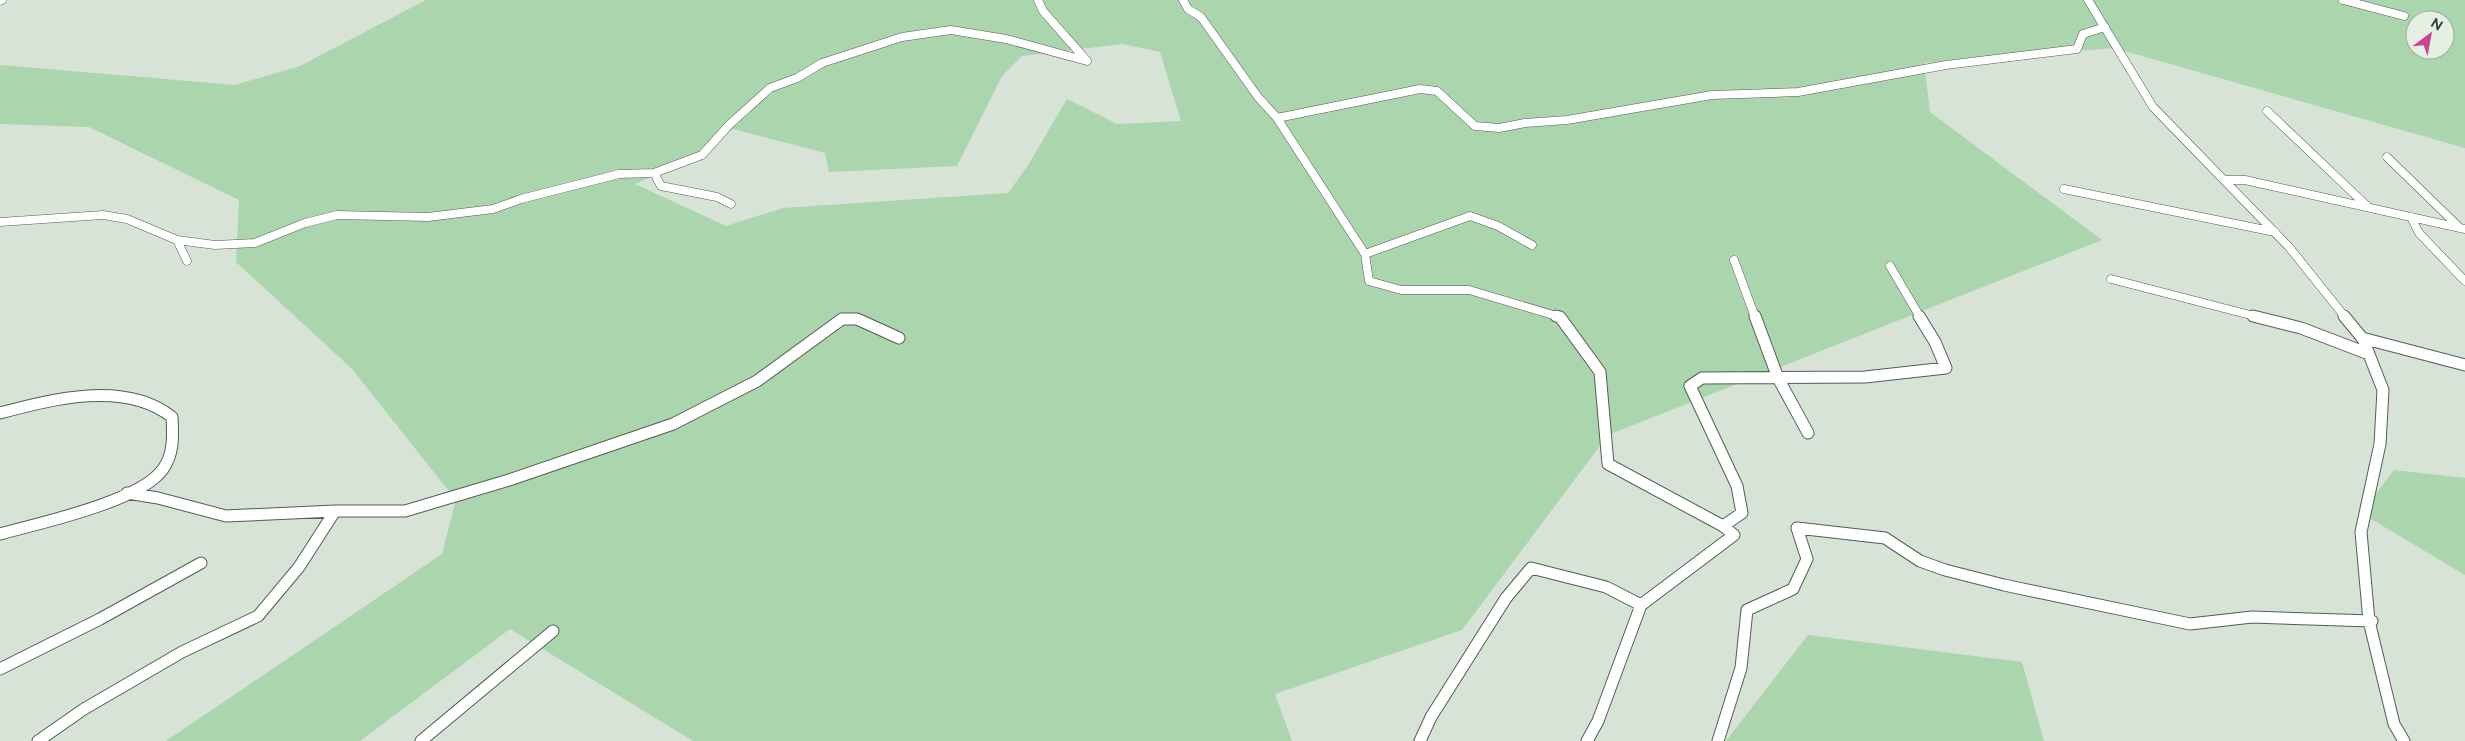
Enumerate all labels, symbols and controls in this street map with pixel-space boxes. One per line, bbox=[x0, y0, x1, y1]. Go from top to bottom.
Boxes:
north arrow bbox=[2405, 10, 2455, 60]
text: N bbox=[2428, 14, 2446, 34]

